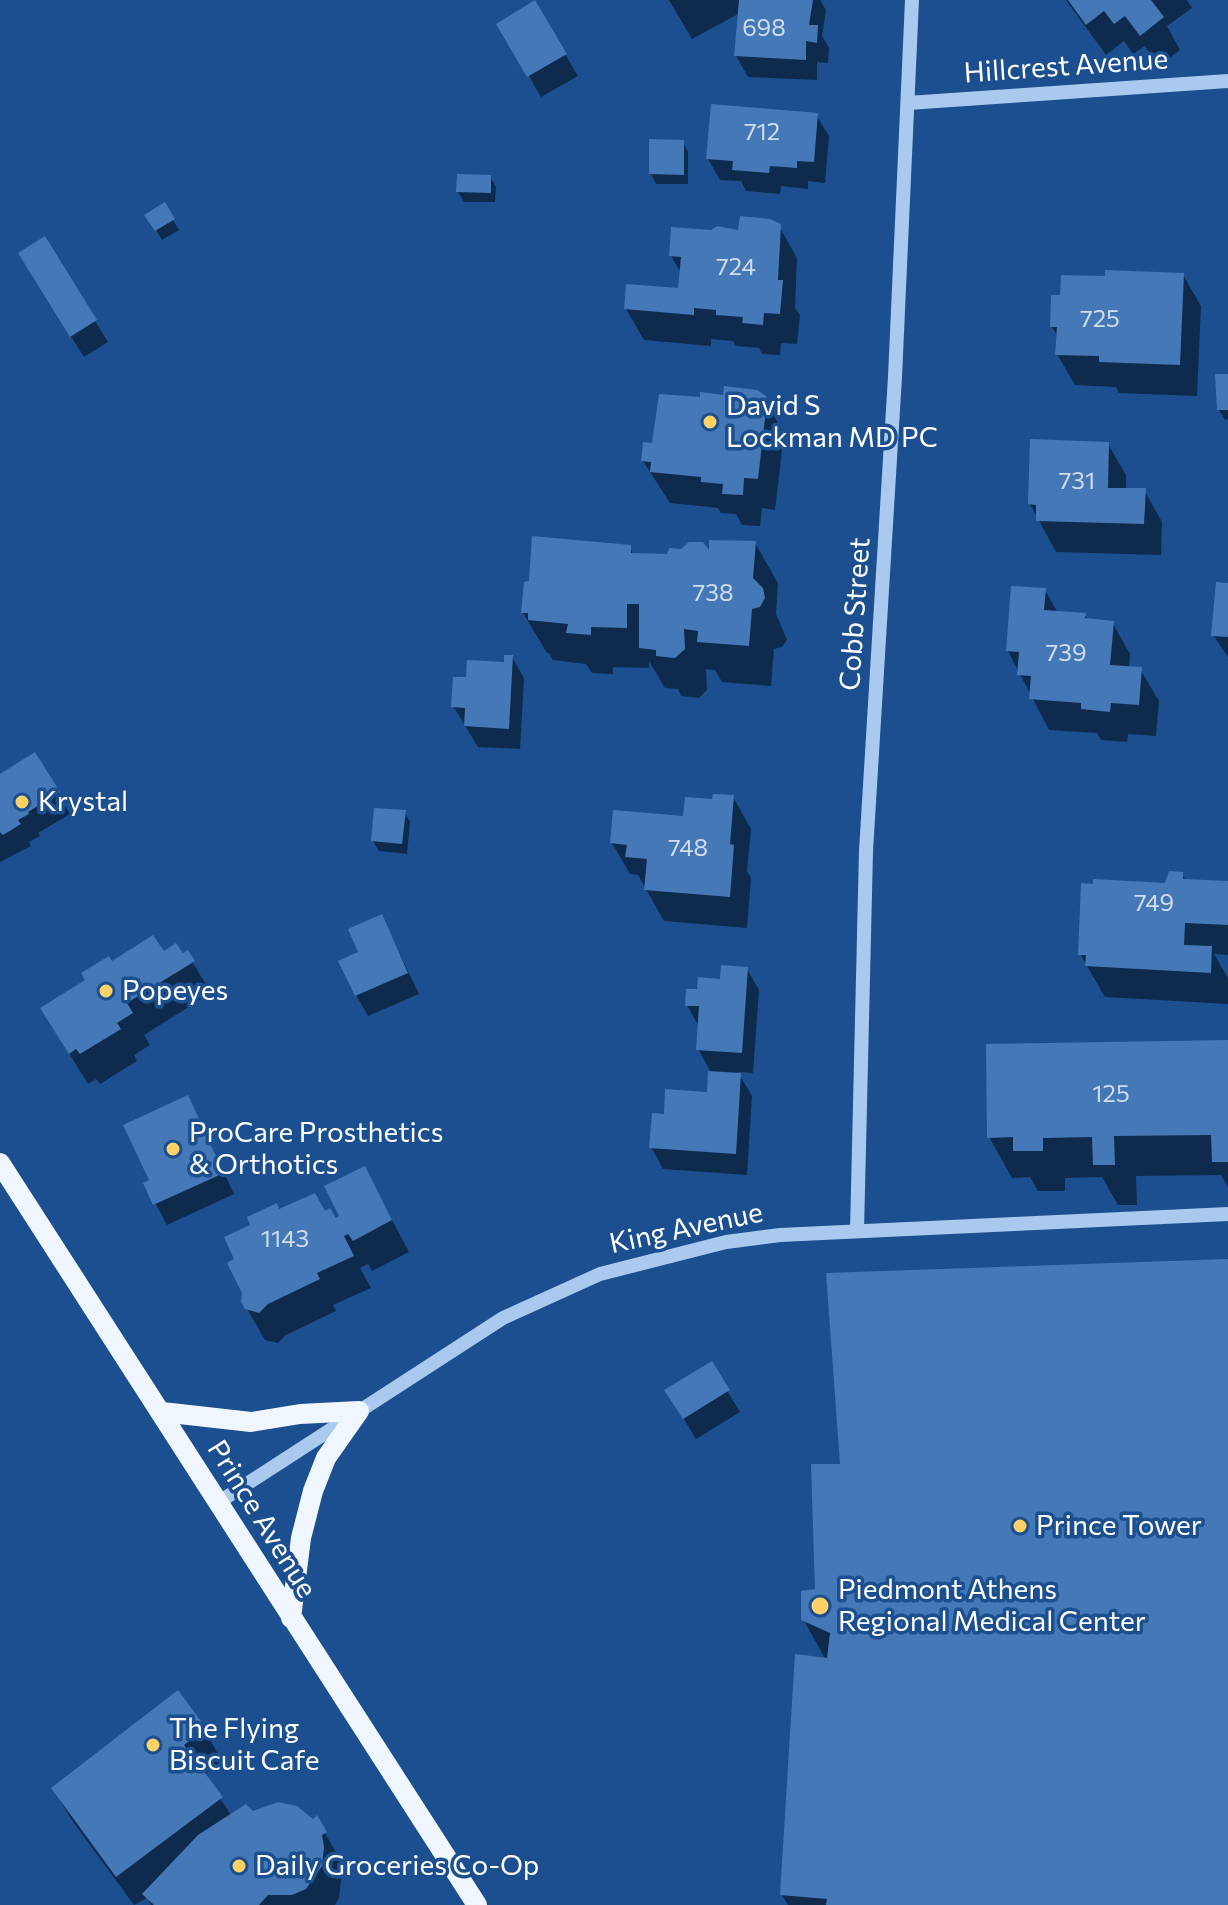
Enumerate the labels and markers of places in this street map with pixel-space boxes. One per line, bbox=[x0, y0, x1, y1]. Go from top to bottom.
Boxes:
place label: David S Lockman MD PC bbox=[726, 389, 938, 455]
marker: David S Lockman MD PC bbox=[701, 413, 719, 431]
place label: Krystal bbox=[38, 785, 128, 819]
marker: Krystal bbox=[13, 793, 31, 811]
place label: Popeyes bbox=[122, 974, 228, 1008]
marker: Popeyes bbox=[97, 982, 115, 1000]
place label: ProCare Prosthetics & Orthotics bbox=[189, 1116, 443, 1182]
marker: ProCare Prosthetics & Orthotics bbox=[164, 1140, 182, 1158]
place label: Prince Tower bbox=[1036, 1509, 1202, 1543]
marker: Prince Tower bbox=[1011, 1517, 1029, 1535]
place label: Piedmont Athens Regional Medical Center bbox=[838, 1573, 1146, 1639]
marker: Piedmont Athens Regional Medical Center bbox=[809, 1595, 831, 1617]
place label: The Flying Biscuit Cafe bbox=[169, 1712, 319, 1778]
marker: The Flying Biscuit Cafe bbox=[144, 1736, 162, 1754]
place label: Daily Groceries Co-Op bbox=[255, 1849, 539, 1883]
marker: Daily Groceries Co-Op bbox=[230, 1857, 248, 1875]

